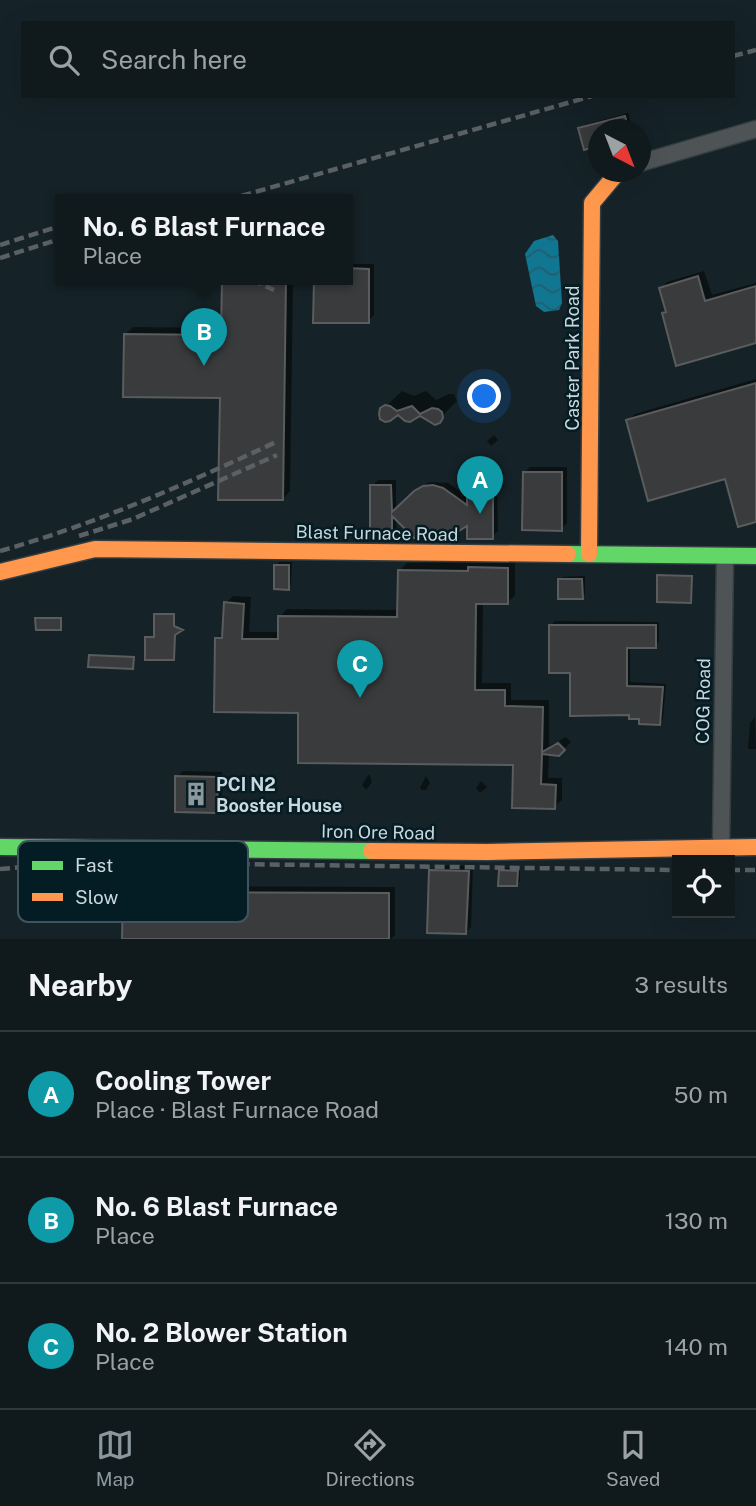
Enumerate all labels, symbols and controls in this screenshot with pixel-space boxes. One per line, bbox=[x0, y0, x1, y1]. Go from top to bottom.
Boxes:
search box bbox=[21, 21, 735, 98]
icon: search bbox=[45, 41, 83, 79]
text: Search here bbox=[101, 44, 247, 75]
north arrow bbox=[588, 119, 651, 182]
popup bbox=[55, 194, 353, 285]
text: No. 6 Blast Furnace bbox=[82, 211, 326, 242]
text: Place bbox=[82, 242, 142, 269]
street label: Caster Park Road bbox=[562, 286, 583, 430]
pin: B bbox=[181, 308, 227, 366]
your location bbox=[467, 379, 501, 413]
pin: A bbox=[457, 456, 503, 514]
street label: Blast Furnace Road bbox=[295, 521, 459, 545]
pin: C bbox=[337, 640, 383, 698]
street label: COG Road bbox=[692, 658, 714, 744]
place label: PCI N2 Booster House bbox=[216, 774, 342, 816]
building icon: PCI N2 Booster House bbox=[182, 780, 210, 808]
street label: Iron Ore Road bbox=[321, 821, 435, 843]
legend bbox=[18, 841, 248, 922]
text: Fast bbox=[75, 854, 113, 876]
map controls bbox=[672, 855, 735, 918]
button: locate bbox=[672, 855, 735, 918]
text: Slow bbox=[75, 886, 119, 908]
text: Nearby bbox=[28, 967, 132, 1003]
text: 3 results bbox=[634, 971, 728, 998]
text: Cooling Tower bbox=[95, 1065, 271, 1096]
text: A bbox=[43, 1081, 59, 1108]
text: 50 m bbox=[674, 1081, 728, 1108]
text: Place · Blast Furnace Road bbox=[95, 1096, 379, 1123]
text: No. 6 Blast Furnace bbox=[95, 1191, 338, 1222]
text: B bbox=[43, 1207, 59, 1234]
text: 130 m bbox=[665, 1207, 728, 1234]
text: Place bbox=[95, 1222, 155, 1249]
text: No. 2 Blower Station bbox=[95, 1317, 348, 1348]
text: C bbox=[43, 1333, 59, 1360]
text: 140 m bbox=[665, 1333, 728, 1360]
text: Place bbox=[95, 1348, 155, 1375]
tab: Map bbox=[96, 1426, 134, 1490]
tab: Directions bbox=[325, 1426, 415, 1490]
tab: Saved bbox=[606, 1426, 660, 1490]

